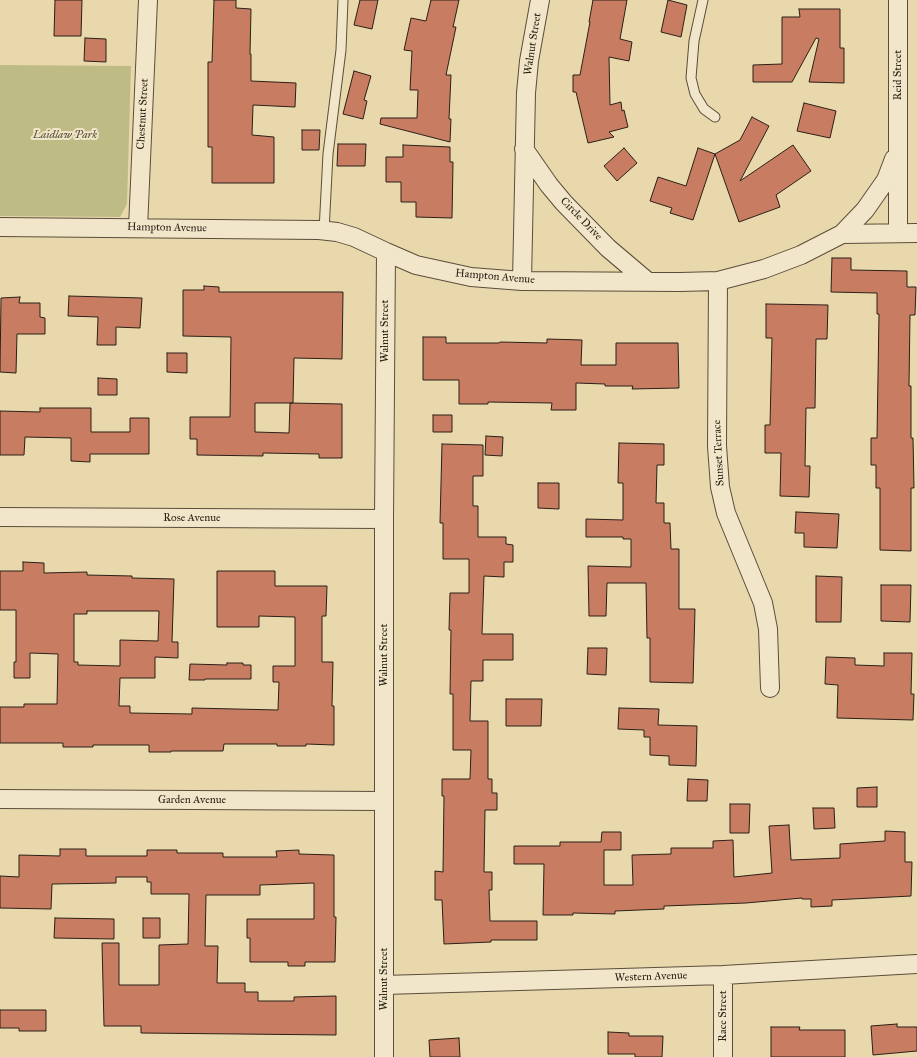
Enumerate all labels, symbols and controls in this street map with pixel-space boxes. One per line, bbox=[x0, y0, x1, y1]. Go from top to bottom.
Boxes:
street label: Walnut Street bbox=[522, 12, 544, 76]
street label: Reid Street bbox=[891, 50, 905, 100]
street label: Chestnut Street bbox=[135, 78, 151, 150]
park label: Laidlaw Park bbox=[33, 128, 97, 142]
street label: Circle Drive bbox=[557, 195, 605, 243]
street label: Hampton Avenue bbox=[127, 221, 207, 235]
street label: Hampton Avenue bbox=[455, 267, 535, 287]
street label: Walnut Street bbox=[378, 300, 392, 362]
street label: Sunset Terrace bbox=[711, 420, 727, 486]
street label: Rose Avenue bbox=[163, 511, 221, 525]
street label: Walnut Street bbox=[377, 624, 391, 686]
street label: Garden Avenue bbox=[158, 793, 226, 807]
street label: Walnut Street bbox=[377, 948, 391, 1010]
street label: Western Avenue bbox=[615, 969, 687, 985]
street label: Race Street bbox=[716, 990, 730, 1042]

